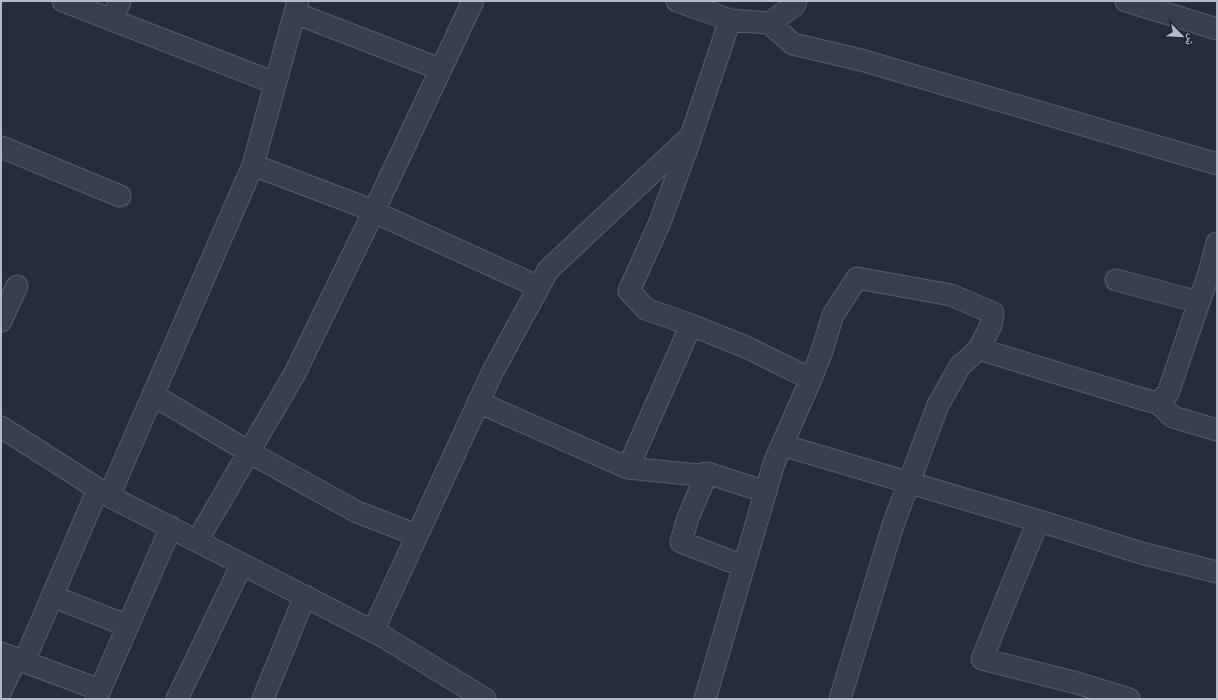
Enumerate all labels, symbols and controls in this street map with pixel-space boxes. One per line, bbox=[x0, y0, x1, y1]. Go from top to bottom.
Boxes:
north arrow bbox=[1162, 16, 1202, 56]
text: ش bbox=[1181, 31, 1200, 49]

